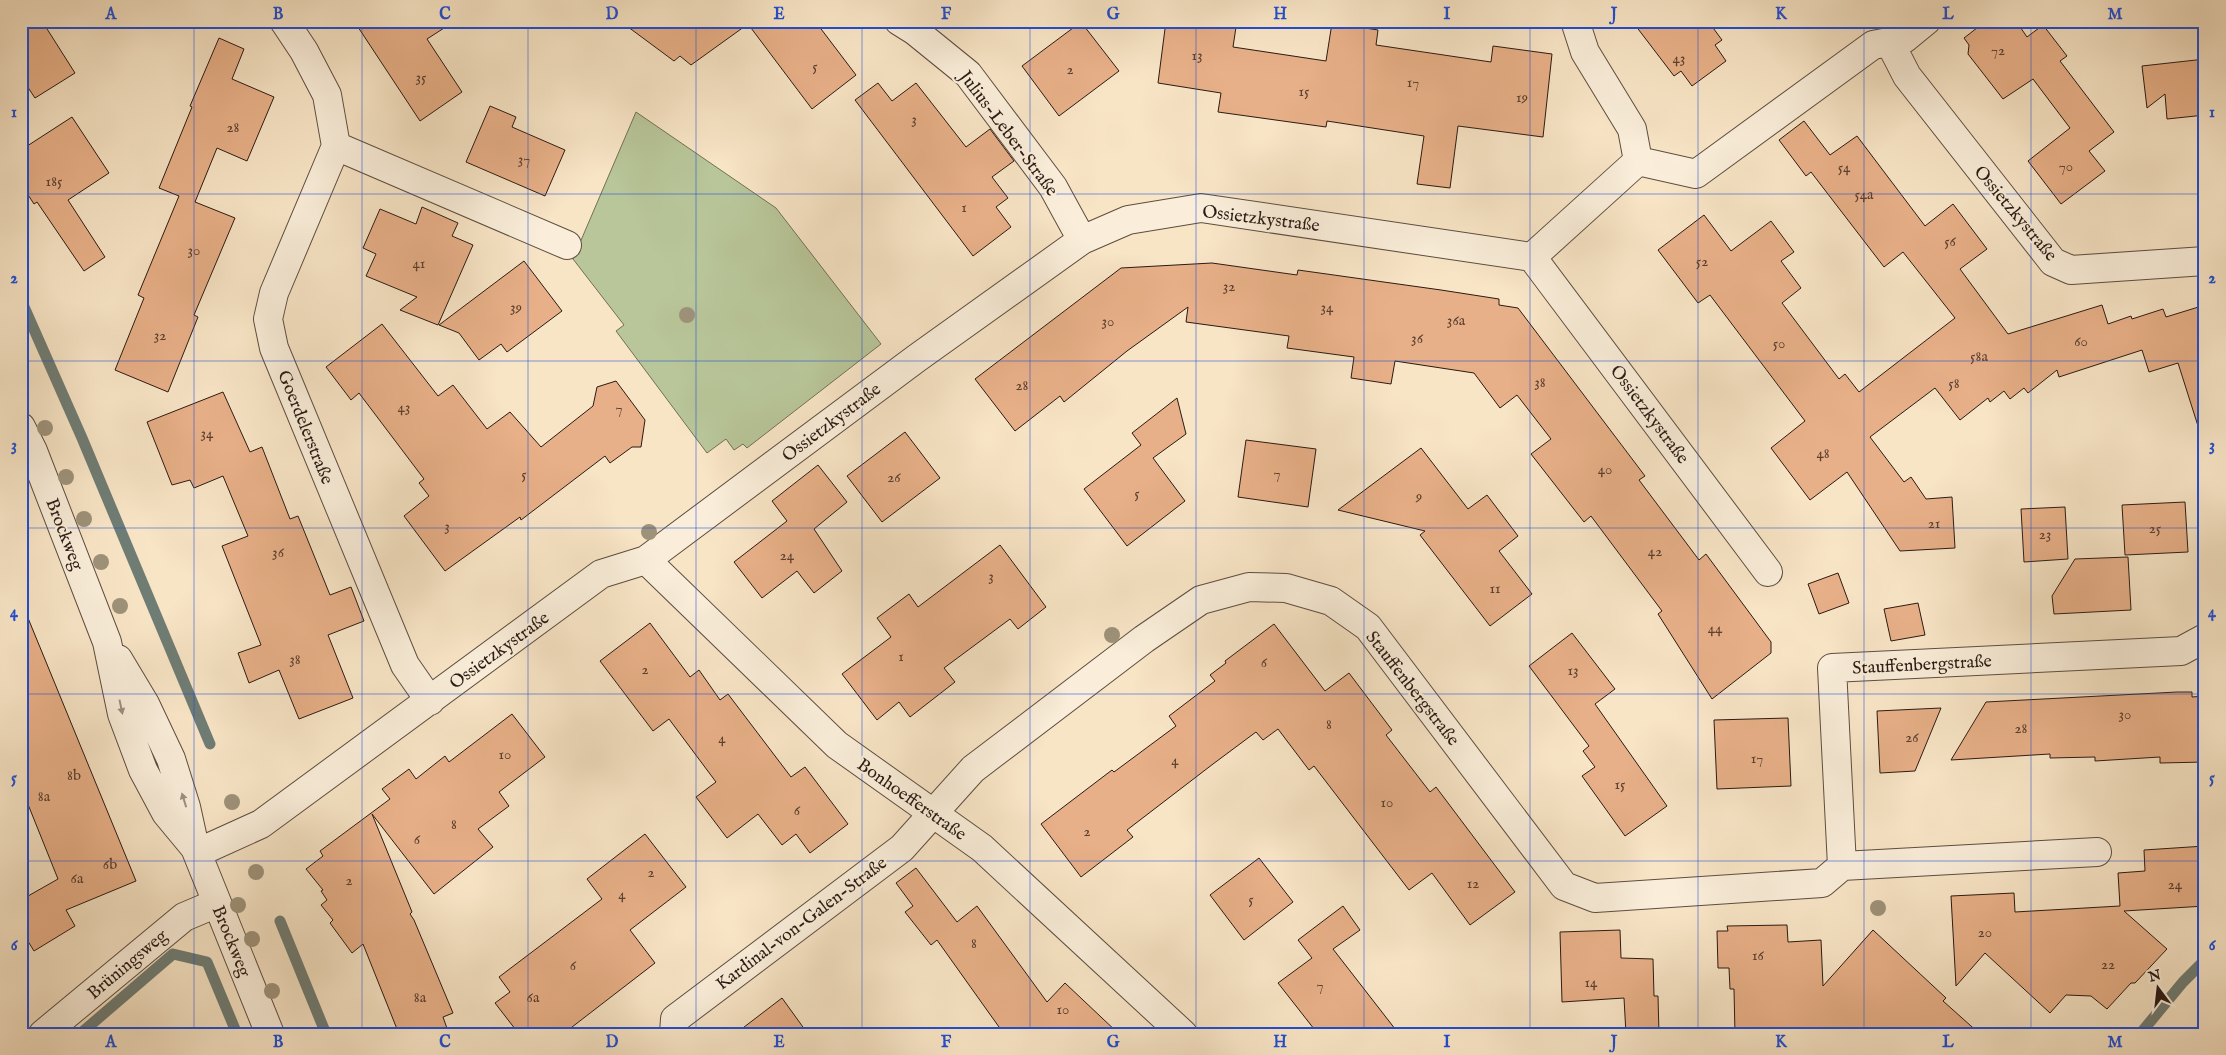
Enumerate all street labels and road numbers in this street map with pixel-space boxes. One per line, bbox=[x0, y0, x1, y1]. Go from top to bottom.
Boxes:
street label: Julius-Leber-Straße bbox=[952, 65, 1063, 201]
street label: Ossietzkystraße bbox=[1968, 161, 2062, 267]
street label: Ossietzkystraße bbox=[1201, 201, 1321, 238]
street label: Ossietzkystraße bbox=[1604, 361, 1693, 469]
street label: Goerdelerstraße bbox=[271, 367, 338, 488]
street label: Ossietzkystraße bbox=[778, 379, 886, 468]
street label: Brockweg bbox=[39, 495, 88, 574]
street label: Ossietzkystraße bbox=[445, 607, 554, 695]
street label: Stauffenbergstraße bbox=[1360, 627, 1464, 751]
street label: Stauffenbergstraße bbox=[1852, 650, 1992, 681]
street label: Bonhoefferstraße bbox=[852, 754, 970, 847]
street label: Kardinal-von-Galen-Straße bbox=[712, 852, 892, 996]
street label: Brockweg bbox=[206, 902, 255, 981]
street label: Brüningsweg bbox=[83, 925, 173, 1005]

